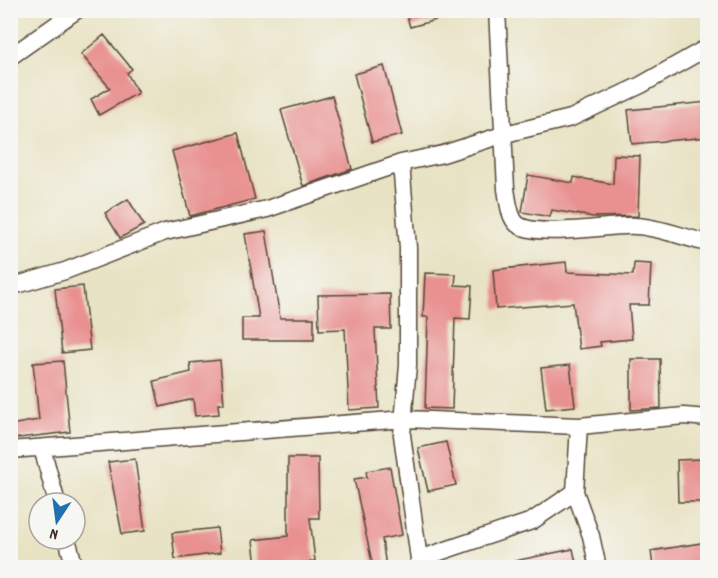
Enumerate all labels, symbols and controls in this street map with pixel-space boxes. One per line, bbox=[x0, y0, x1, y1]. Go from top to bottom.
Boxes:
north arrow bbox=[27, 491, 87, 551]
text: N bbox=[48, 521, 61, 545]

